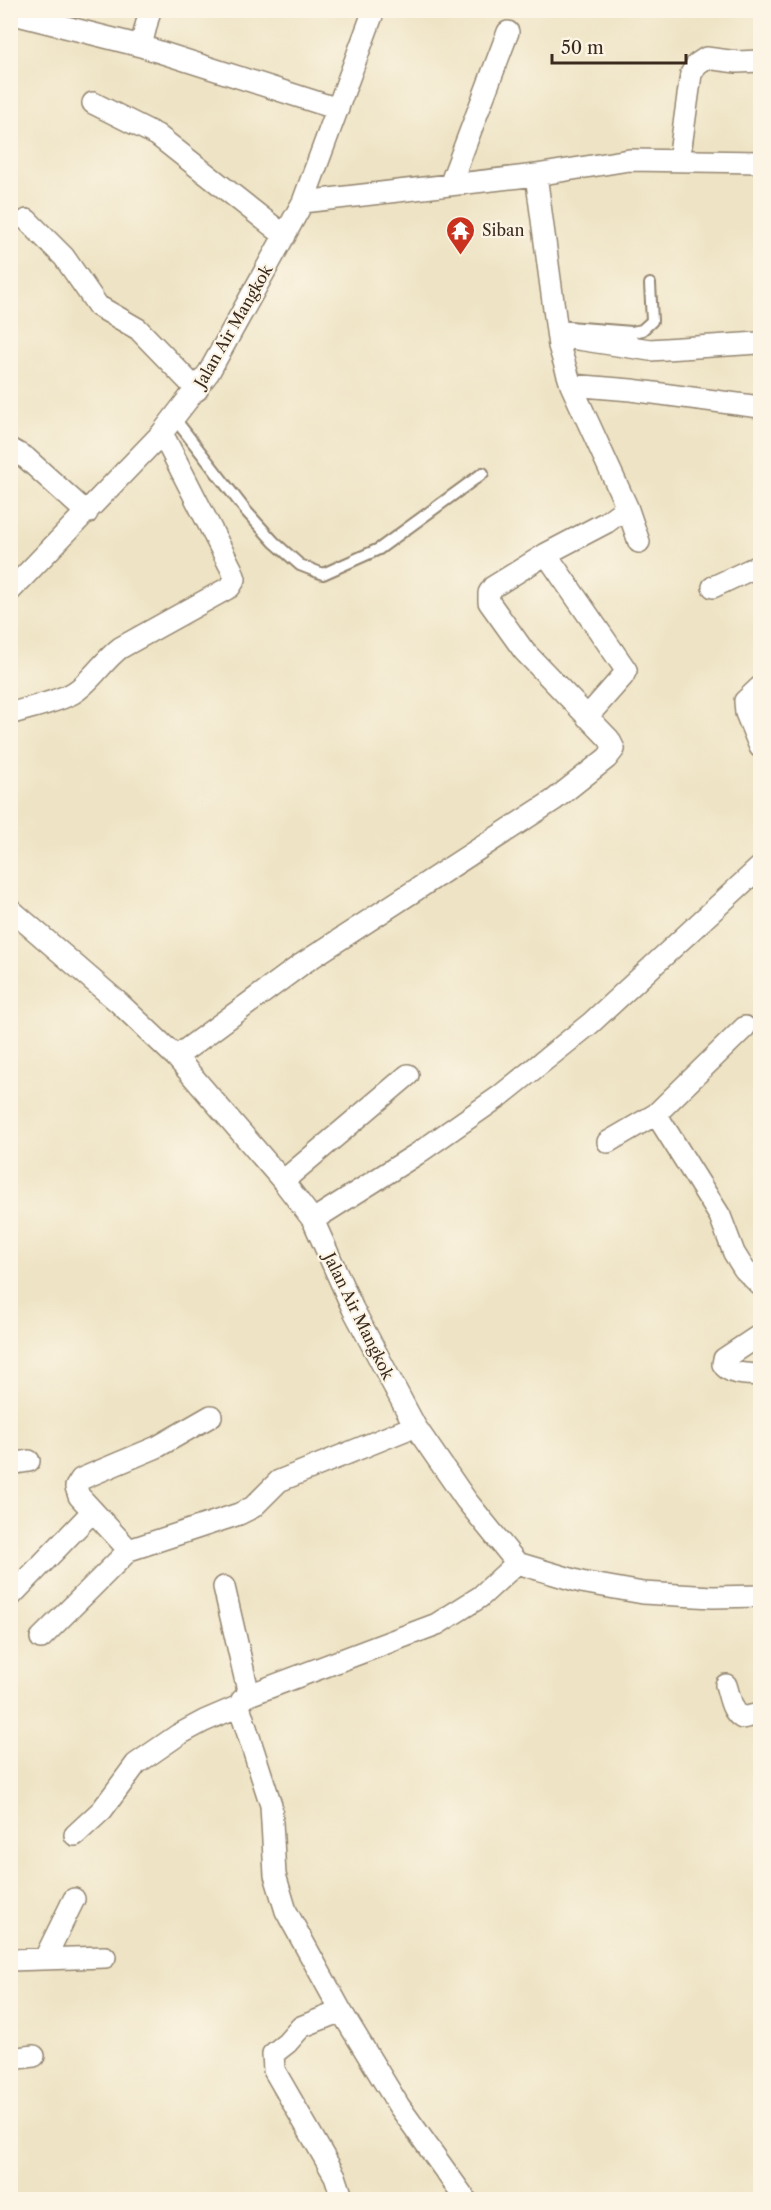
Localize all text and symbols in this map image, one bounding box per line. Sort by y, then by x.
scale bar [552,27,686,65]
text: 50 m [561,37,604,59]
temple icon: Siban [445,214,477,256]
place label: Siban [482,220,525,240]
street label: Jalan Air Mangkok [188,260,277,394]
street label: Jalan Air Mangkok [318,1247,399,1383]

